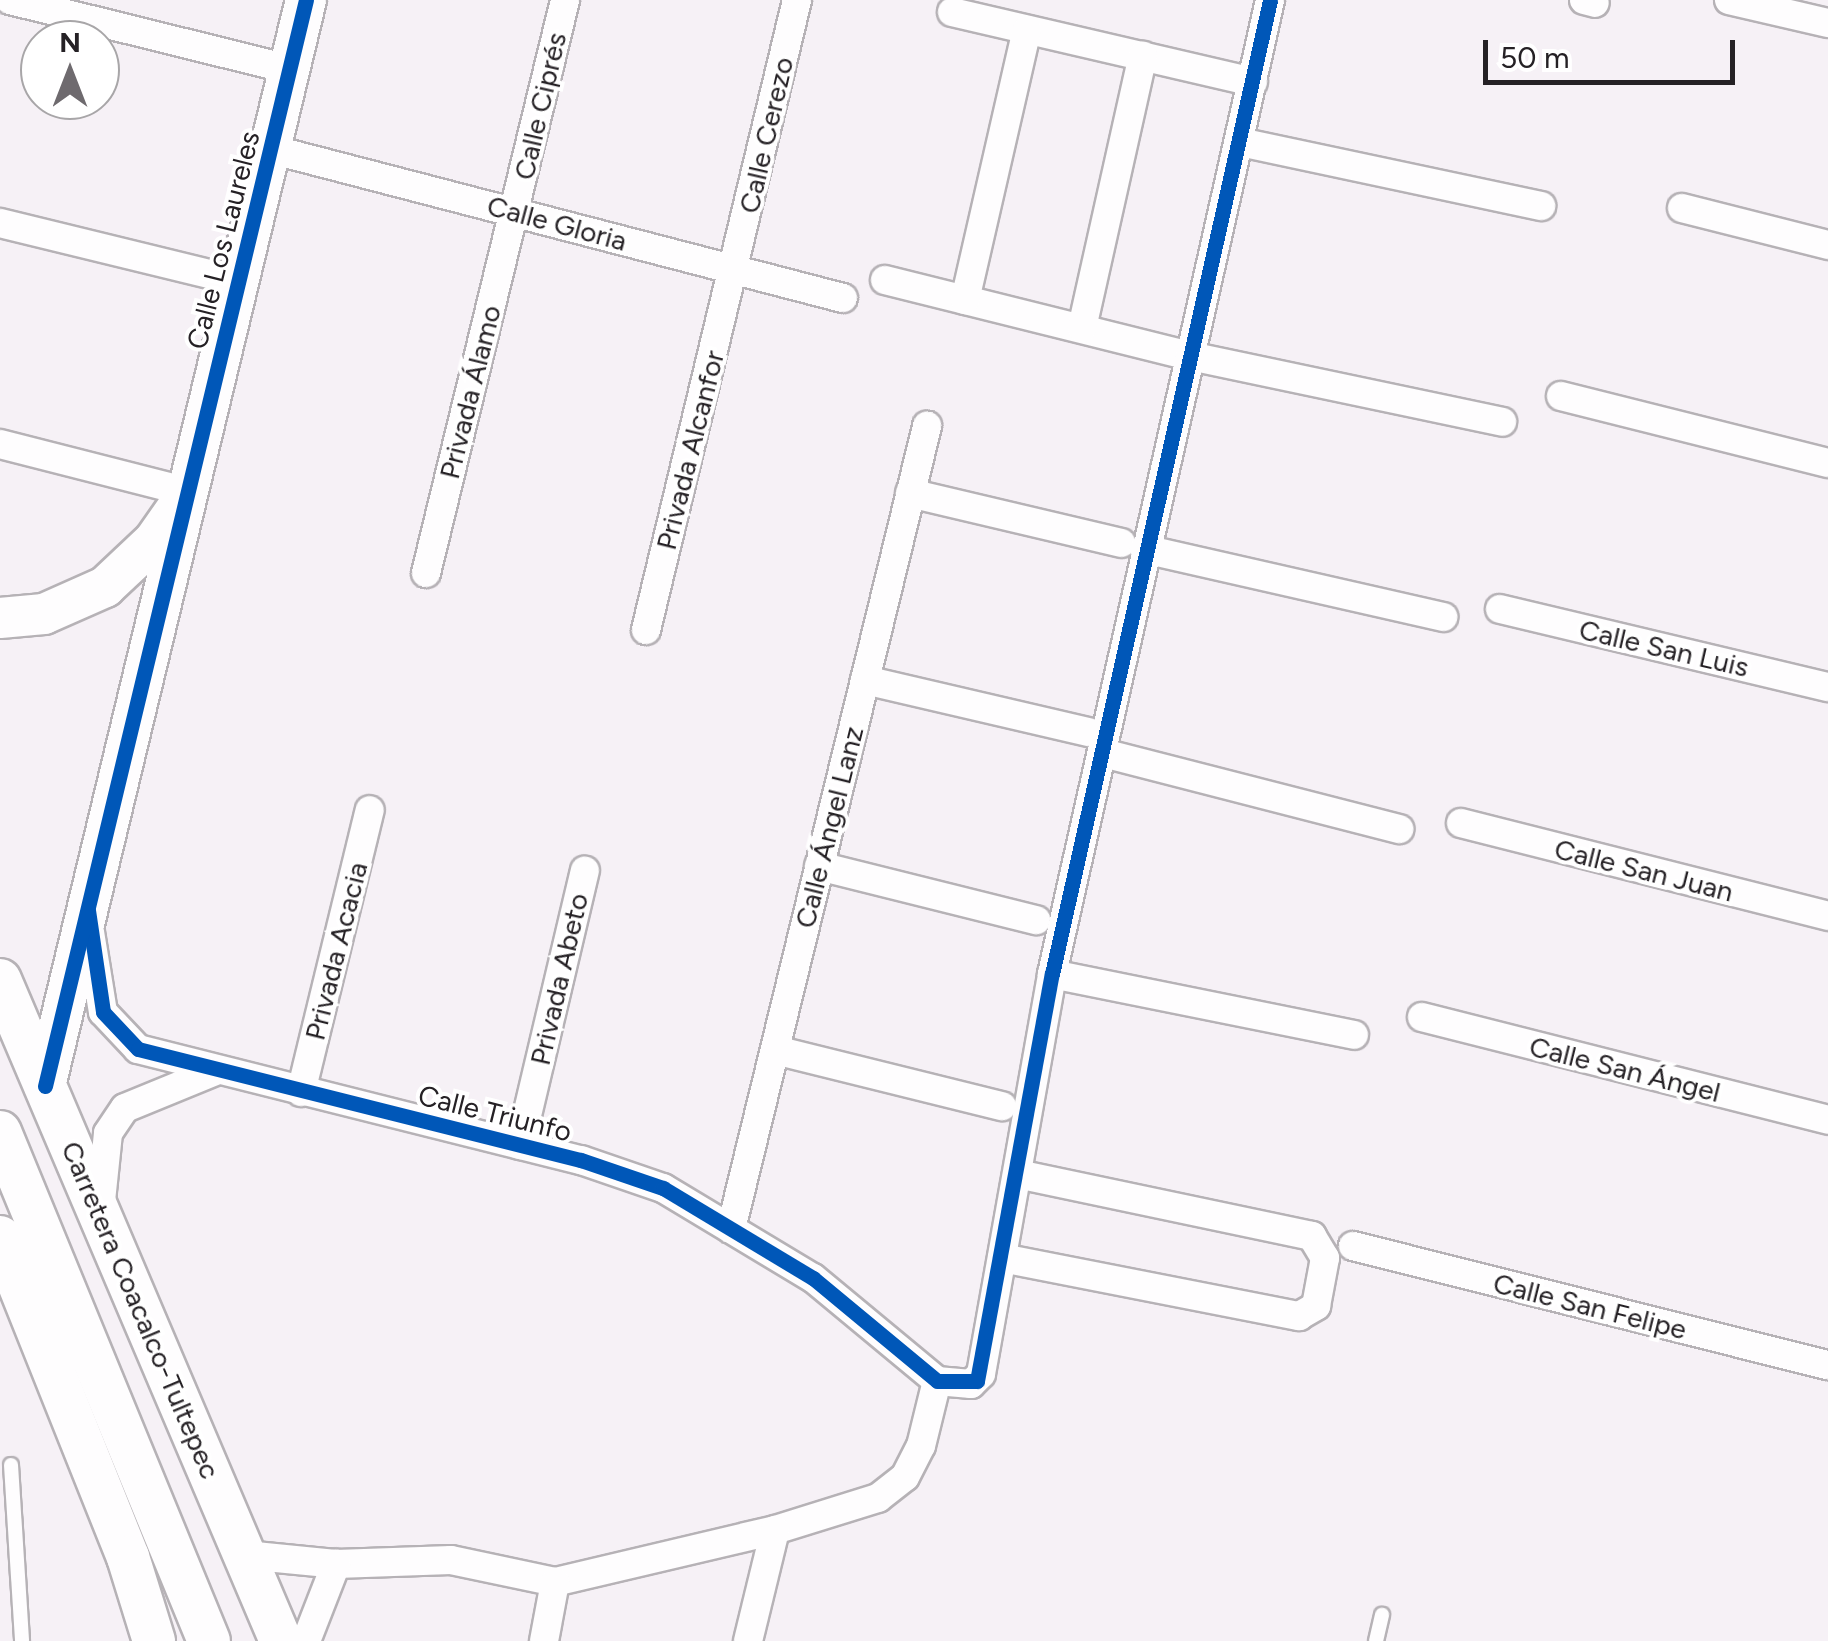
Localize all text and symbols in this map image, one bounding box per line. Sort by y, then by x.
north arrow [20,20,120,120]
scale bar [1488,20,1740,82]
text: N [59,25,81,59]
street label: Calle Ciprés [507,29,573,183]
text: 50 m [1500,39,1569,76]
street label: Calle Cerezo [732,54,800,216]
street label: Calle Los Laureles [180,128,266,352]
street label: Calle Gloria [484,188,630,258]
street label: Privada Álamo [432,302,508,482]
street label: Privada Alcanfor [649,347,731,553]
street label: Calle San Luis [1576,612,1752,684]
street label: Calle Ángel Lanz [788,723,870,931]
street label: Calle San Juan [1551,832,1737,908]
street label: Privada Acacia [298,858,374,1044]
street label: Privada Abeto [523,890,595,1068]
street label: Calle San Ángel [1526,1029,1724,1109]
street label: Calle Triunfo [415,1078,575,1148]
street label: Carretera Coacalco-Tultepec [55,1136,227,1484]
street label: Calle San Felipe [1490,1266,1690,1346]

